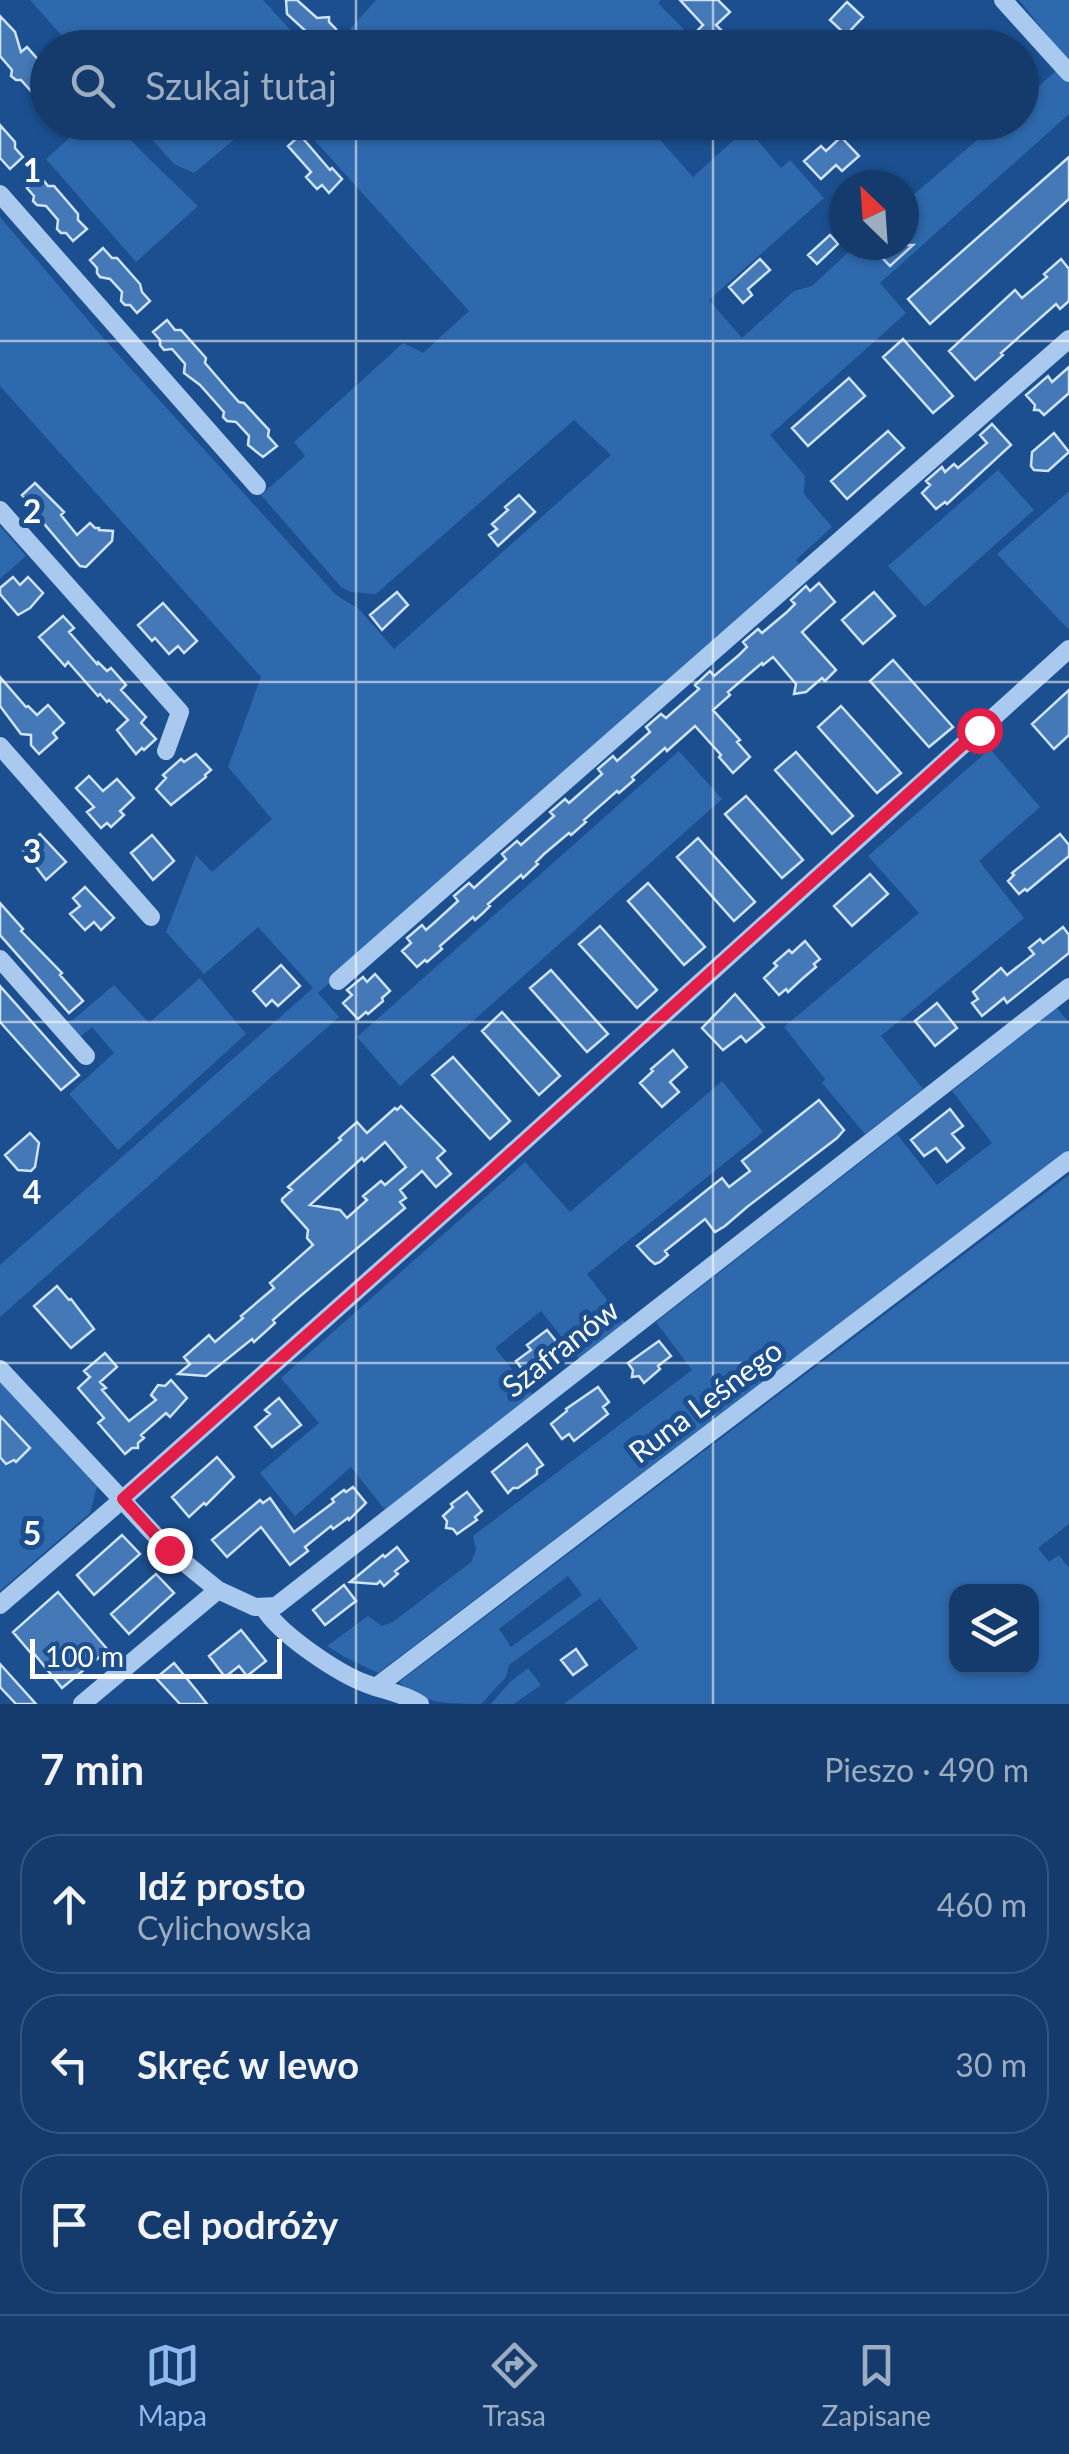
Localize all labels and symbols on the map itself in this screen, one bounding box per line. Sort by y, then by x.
text: 1 [23,150,41,189]
north arrow [829,170,919,260]
text: 2 [23,491,41,530]
route start [957,708,1003,754]
text: 3 [23,831,41,870]
text: 4 [23,1172,41,1211]
street label: Szafranów [495,1291,625,1404]
street label: Runa Leśnego [621,1331,788,1470]
text: 5 [23,1513,41,1552]
route end [147,1528,193,1574]
scale bar [30,1634,282,1678]

